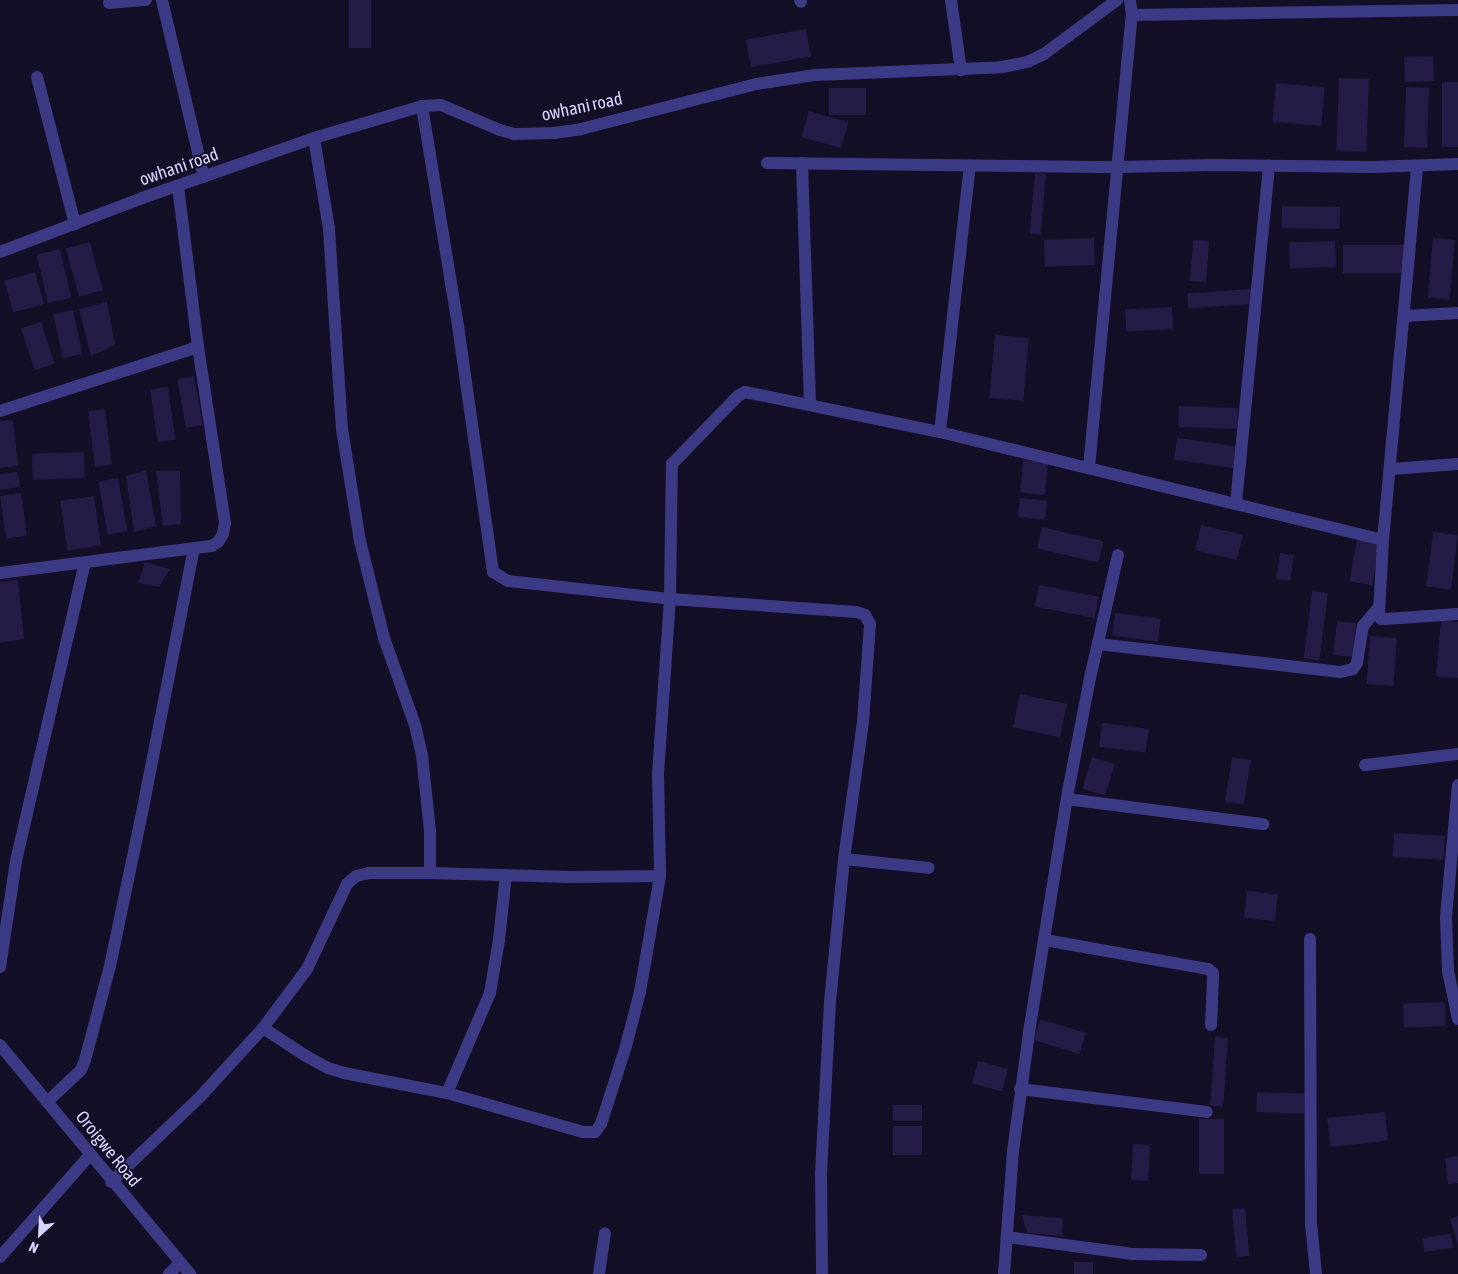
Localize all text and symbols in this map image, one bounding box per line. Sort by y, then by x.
street label: owhani road [540,88,624,126]
street label: owhani road [137,143,221,191]
street label: Oroigwe Road [71,1107,145,1191]
north arrow [15,1209,65,1259]
text: N [27,1239,41,1257]

